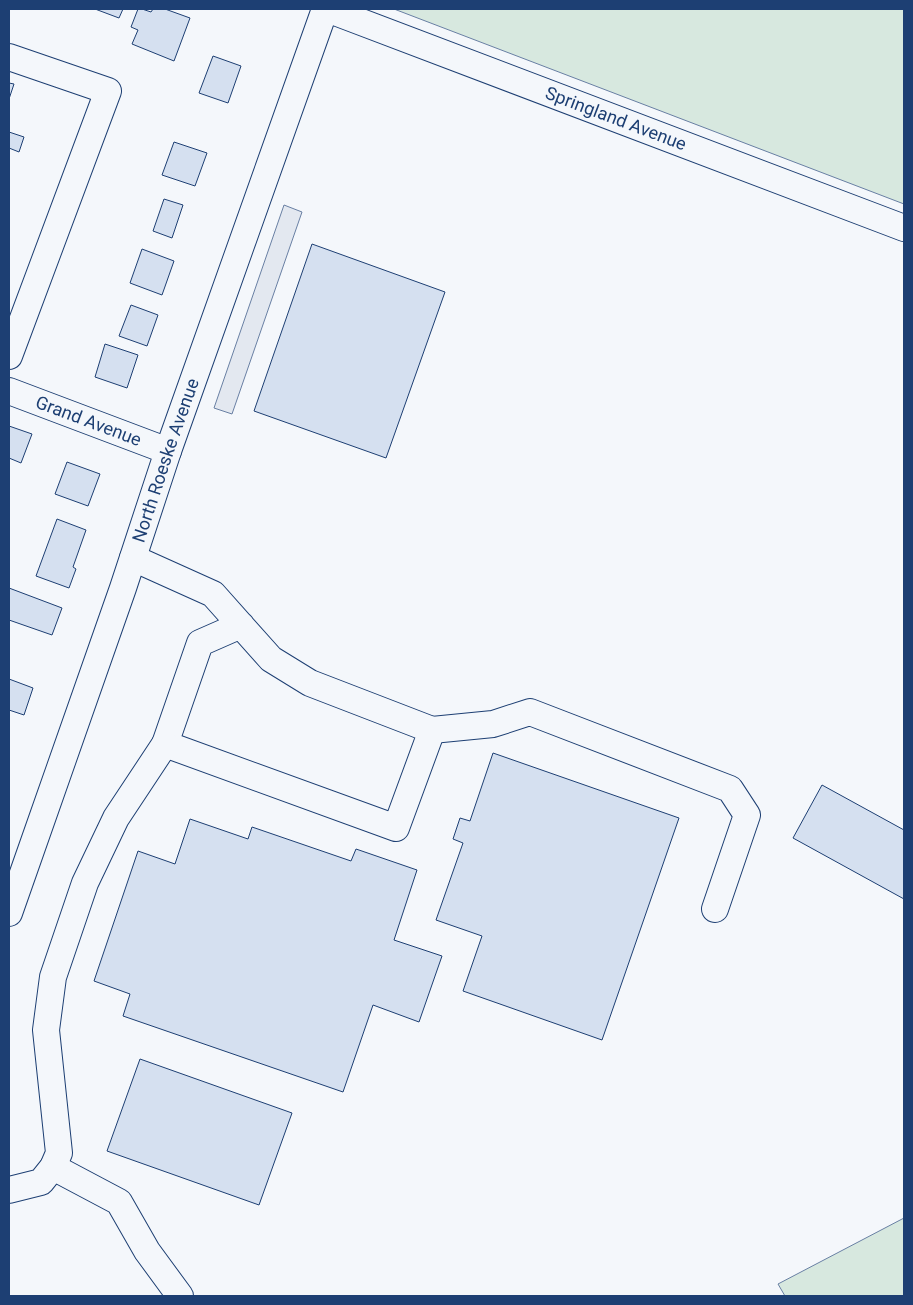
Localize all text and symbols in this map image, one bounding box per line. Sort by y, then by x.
street label: Springland Avenue [543,82,689,154]
street label: North Roeske Avenue [128,375,203,545]
street label: Grand Avenue [33,391,144,450]

